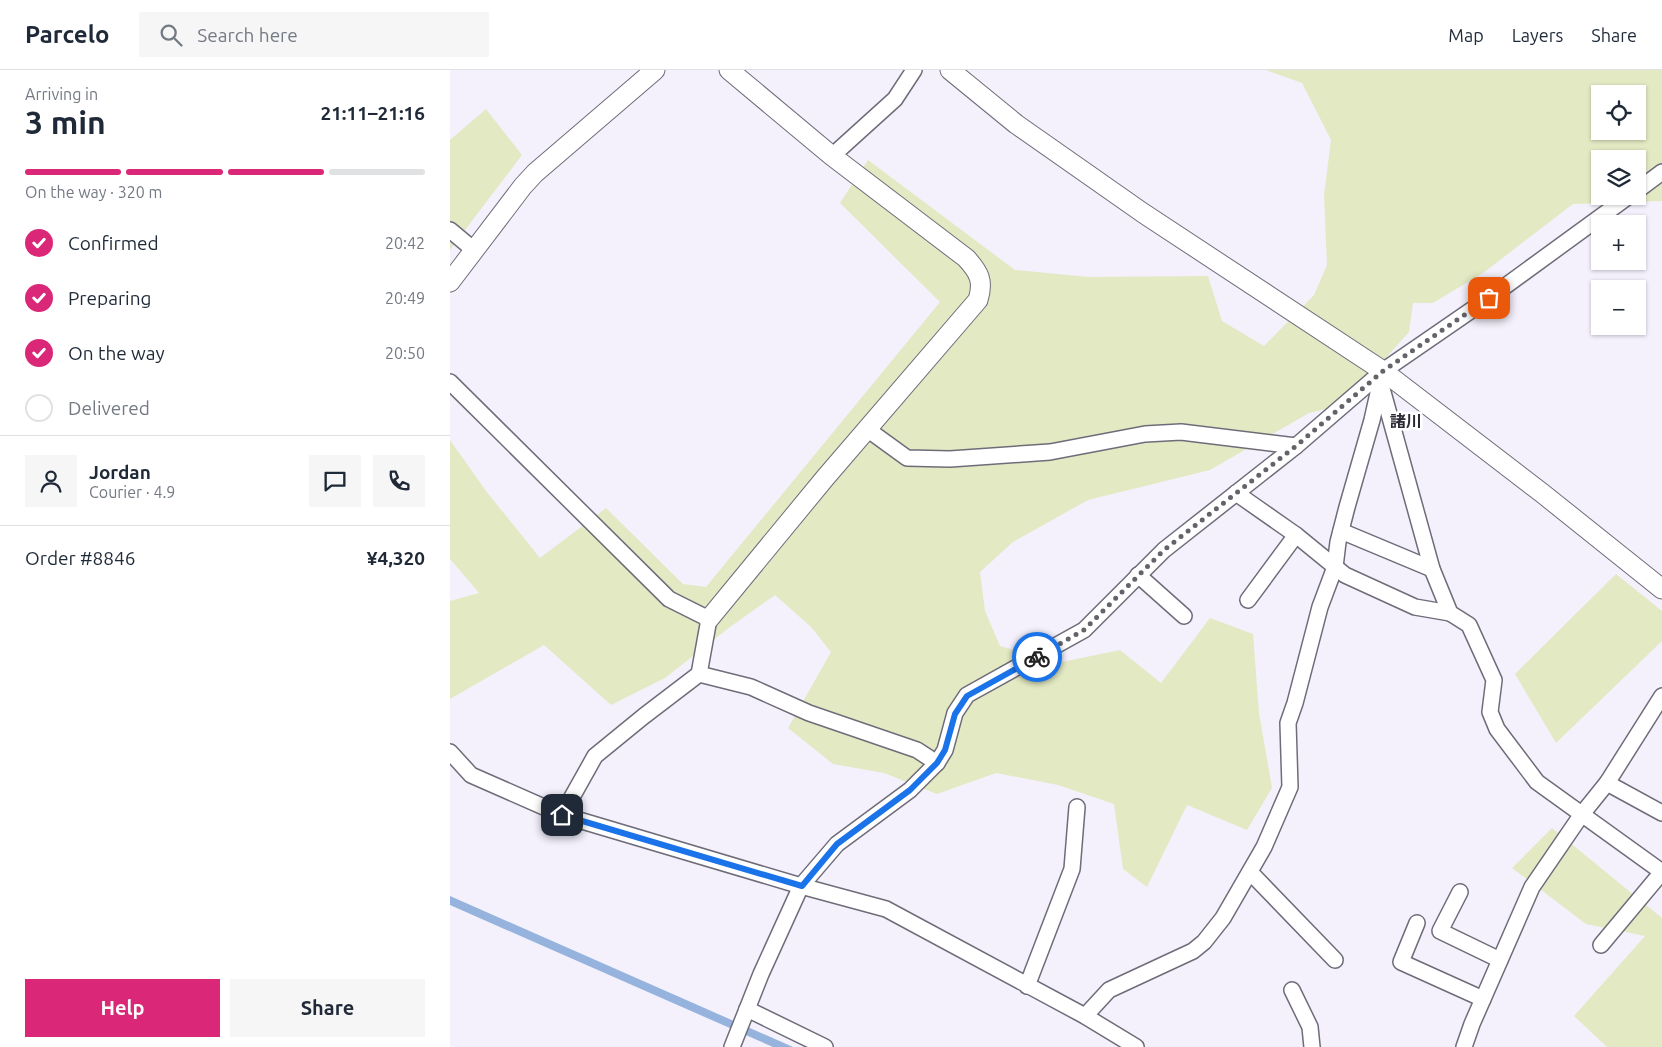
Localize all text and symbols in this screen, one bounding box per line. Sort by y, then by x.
search box [139,12,489,57]
text: Parcelo [25,21,109,48]
icon: search [157,21,185,49]
text: Search here [197,24,298,46]
text: Map [1448,25,1484,45]
text: Layers [1512,25,1563,45]
text: Share [1591,25,1637,45]
text: Arriving in [25,85,98,103]
map controls [1591,85,1646,335]
button: locate [1591,85,1646,140]
text: 21:11–21:16 [320,102,425,124]
text: 3 min [25,104,106,140]
button: layers [1591,150,1646,205]
text: On the way · 320 m [25,183,162,201]
button: + [1591,215,1646,270]
icon: check [25,229,53,257]
text: Confirmed [68,232,159,254]
text: 20:42 [385,234,425,252]
pin [1468,277,1510,319]
button: − [1591,280,1646,335]
icon: check [25,284,53,312]
icon: bag [1475,284,1503,312]
text: Preparing [68,287,152,309]
text: 20:49 [385,289,425,307]
icon: check [25,339,53,367]
text: On the way [68,342,165,364]
text: 20:50 [385,344,425,362]
text: Delivered [68,397,150,419]
district label: 諸川 [1390,412,1422,430]
button: person [25,455,77,507]
button: chat [309,455,361,507]
button: phone [373,455,425,507]
text: Jordan [89,461,151,483]
text: Courier · 4.9 [89,483,175,501]
text: Order #8846 [25,547,135,569]
text: ¥4,320 [367,547,425,569]
courier [1012,632,1062,682]
icon: bike [1023,643,1051,671]
pin [541,794,583,836]
icon: home [548,801,576,829]
button: Help [25,979,220,1037]
button: Share [230,979,425,1037]

